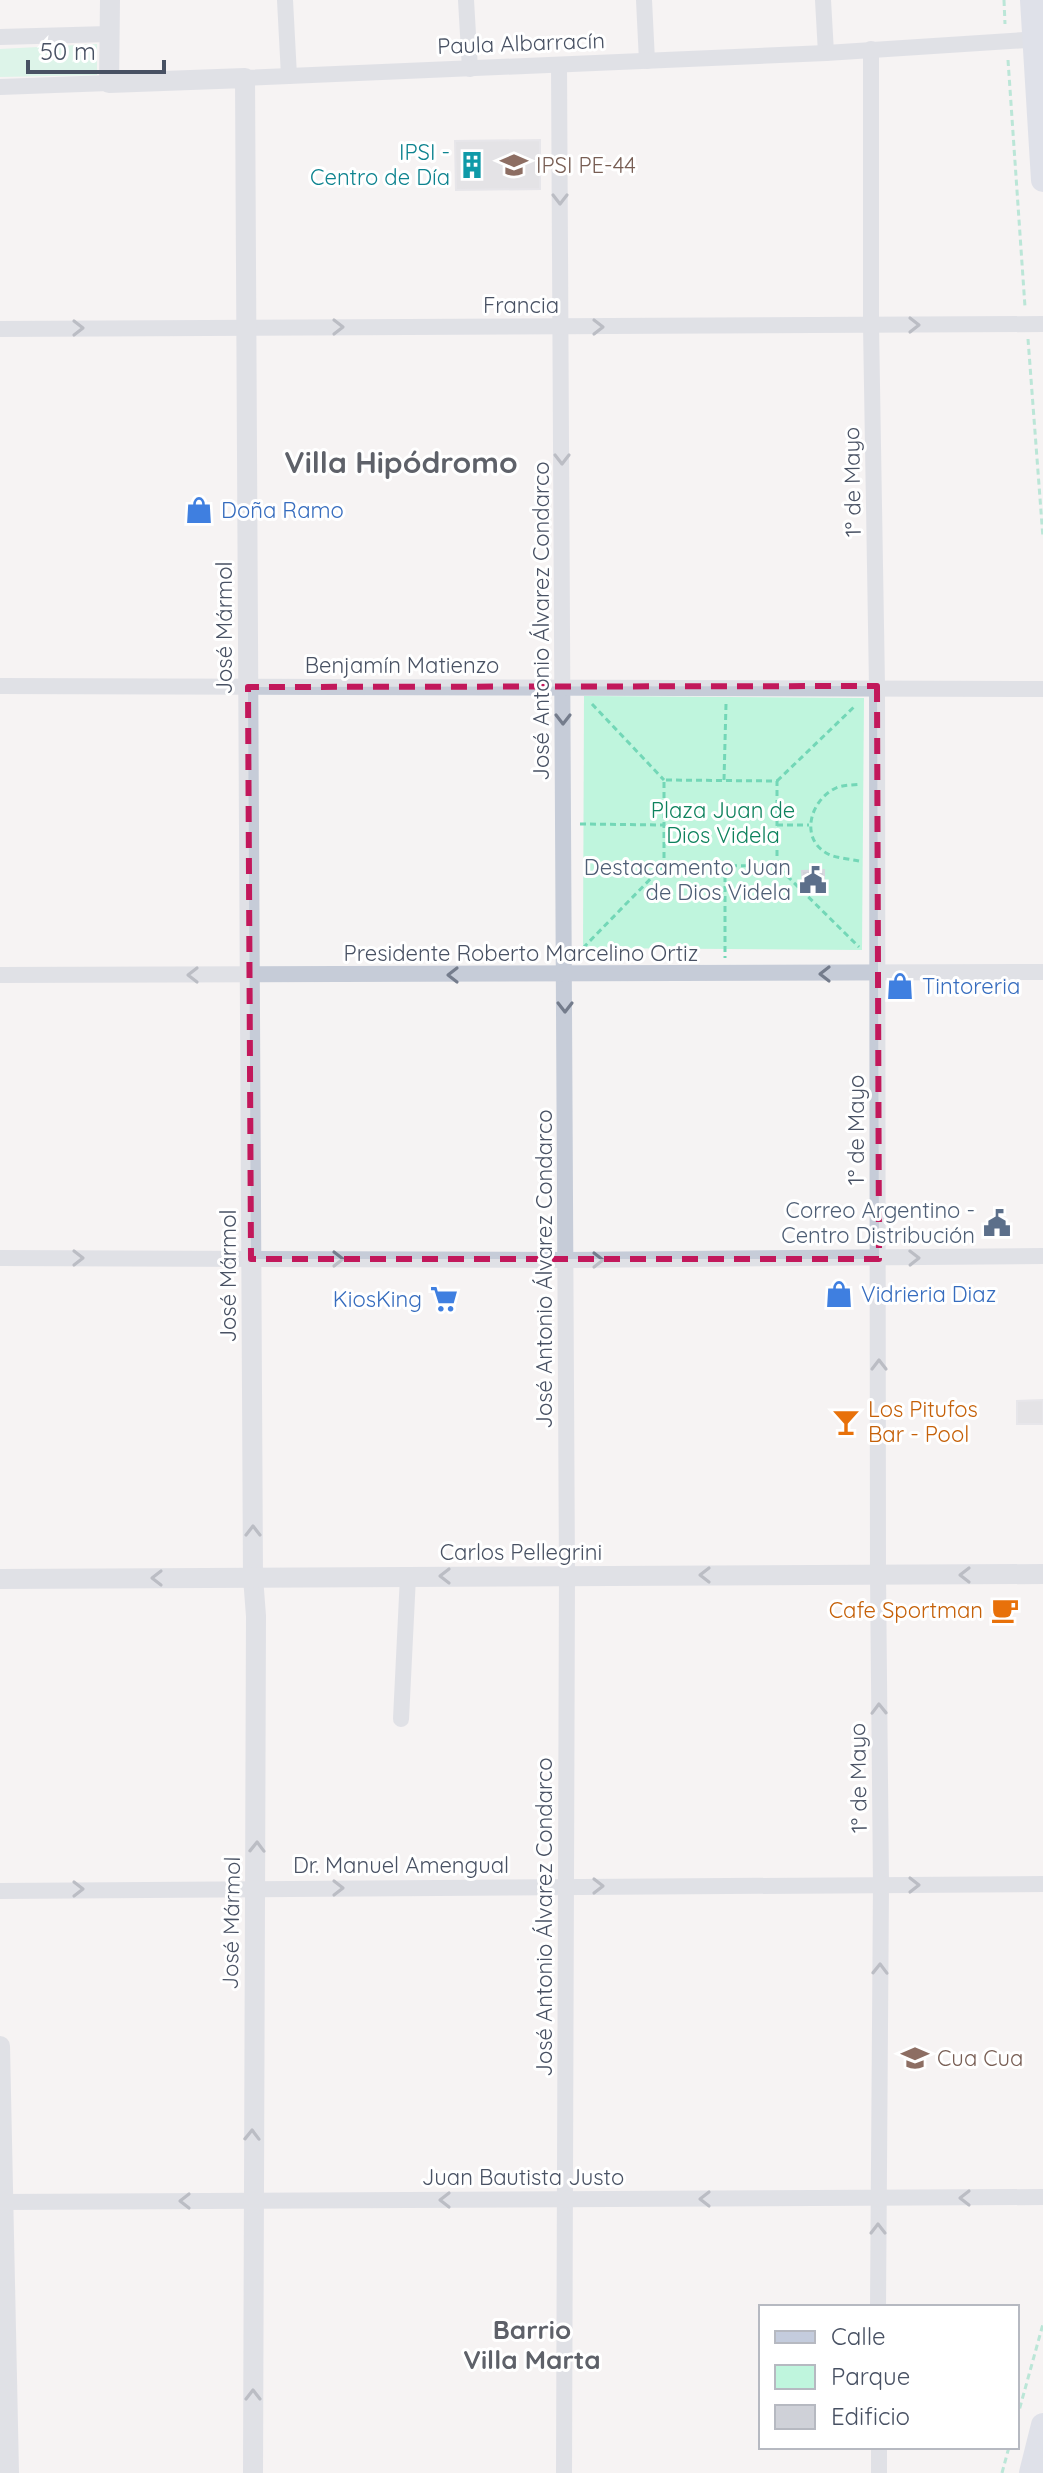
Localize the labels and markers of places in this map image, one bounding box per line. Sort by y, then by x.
place label: IPSI - Centro de Día [310,138,450,191]
building icon: IPSI - Centro de Día [457,150,487,180]
school or university icon: IPSI PE-44 [499,150,529,180]
place label: IPSI PE-44 [536,151,636,179]
shop icon: Doña Ramo [184,495,214,525]
place label: Doña Ramo [221,496,344,524]
place label: Destacamento Juan de Dios Videla [584,853,791,906]
public building icon: Destacamento Juan de Dios Videla [798,865,828,895]
shop icon: Tintoreria [885,971,915,1001]
place label: Tintoreria [922,972,1020,1000]
place label: Correo Argentino - Centro Distribución [781,1196,975,1249]
public building icon: Correo Argentino - Centro Distribución [982,1208,1012,1238]
shop icon: Vidrieria Diaz [824,1279,854,1309]
place label: Vidrieria Diaz [861,1280,996,1308]
supermarket icon: KiosKing [429,1284,459,1314]
place label: KiosKing [333,1285,422,1313]
place label: Los Pitufos Bar - Pool [868,1395,978,1448]
bar icon: Los Pitufos Bar - Pool [831,1407,861,1437]
cafe icon: Cafe Sportman [990,1595,1020,1625]
place label: Cafe Sportman [829,1596,983,1624]
school or university icon: Cua Cua [900,2043,930,2073]
place label: Cua Cua [937,2044,1023,2072]

